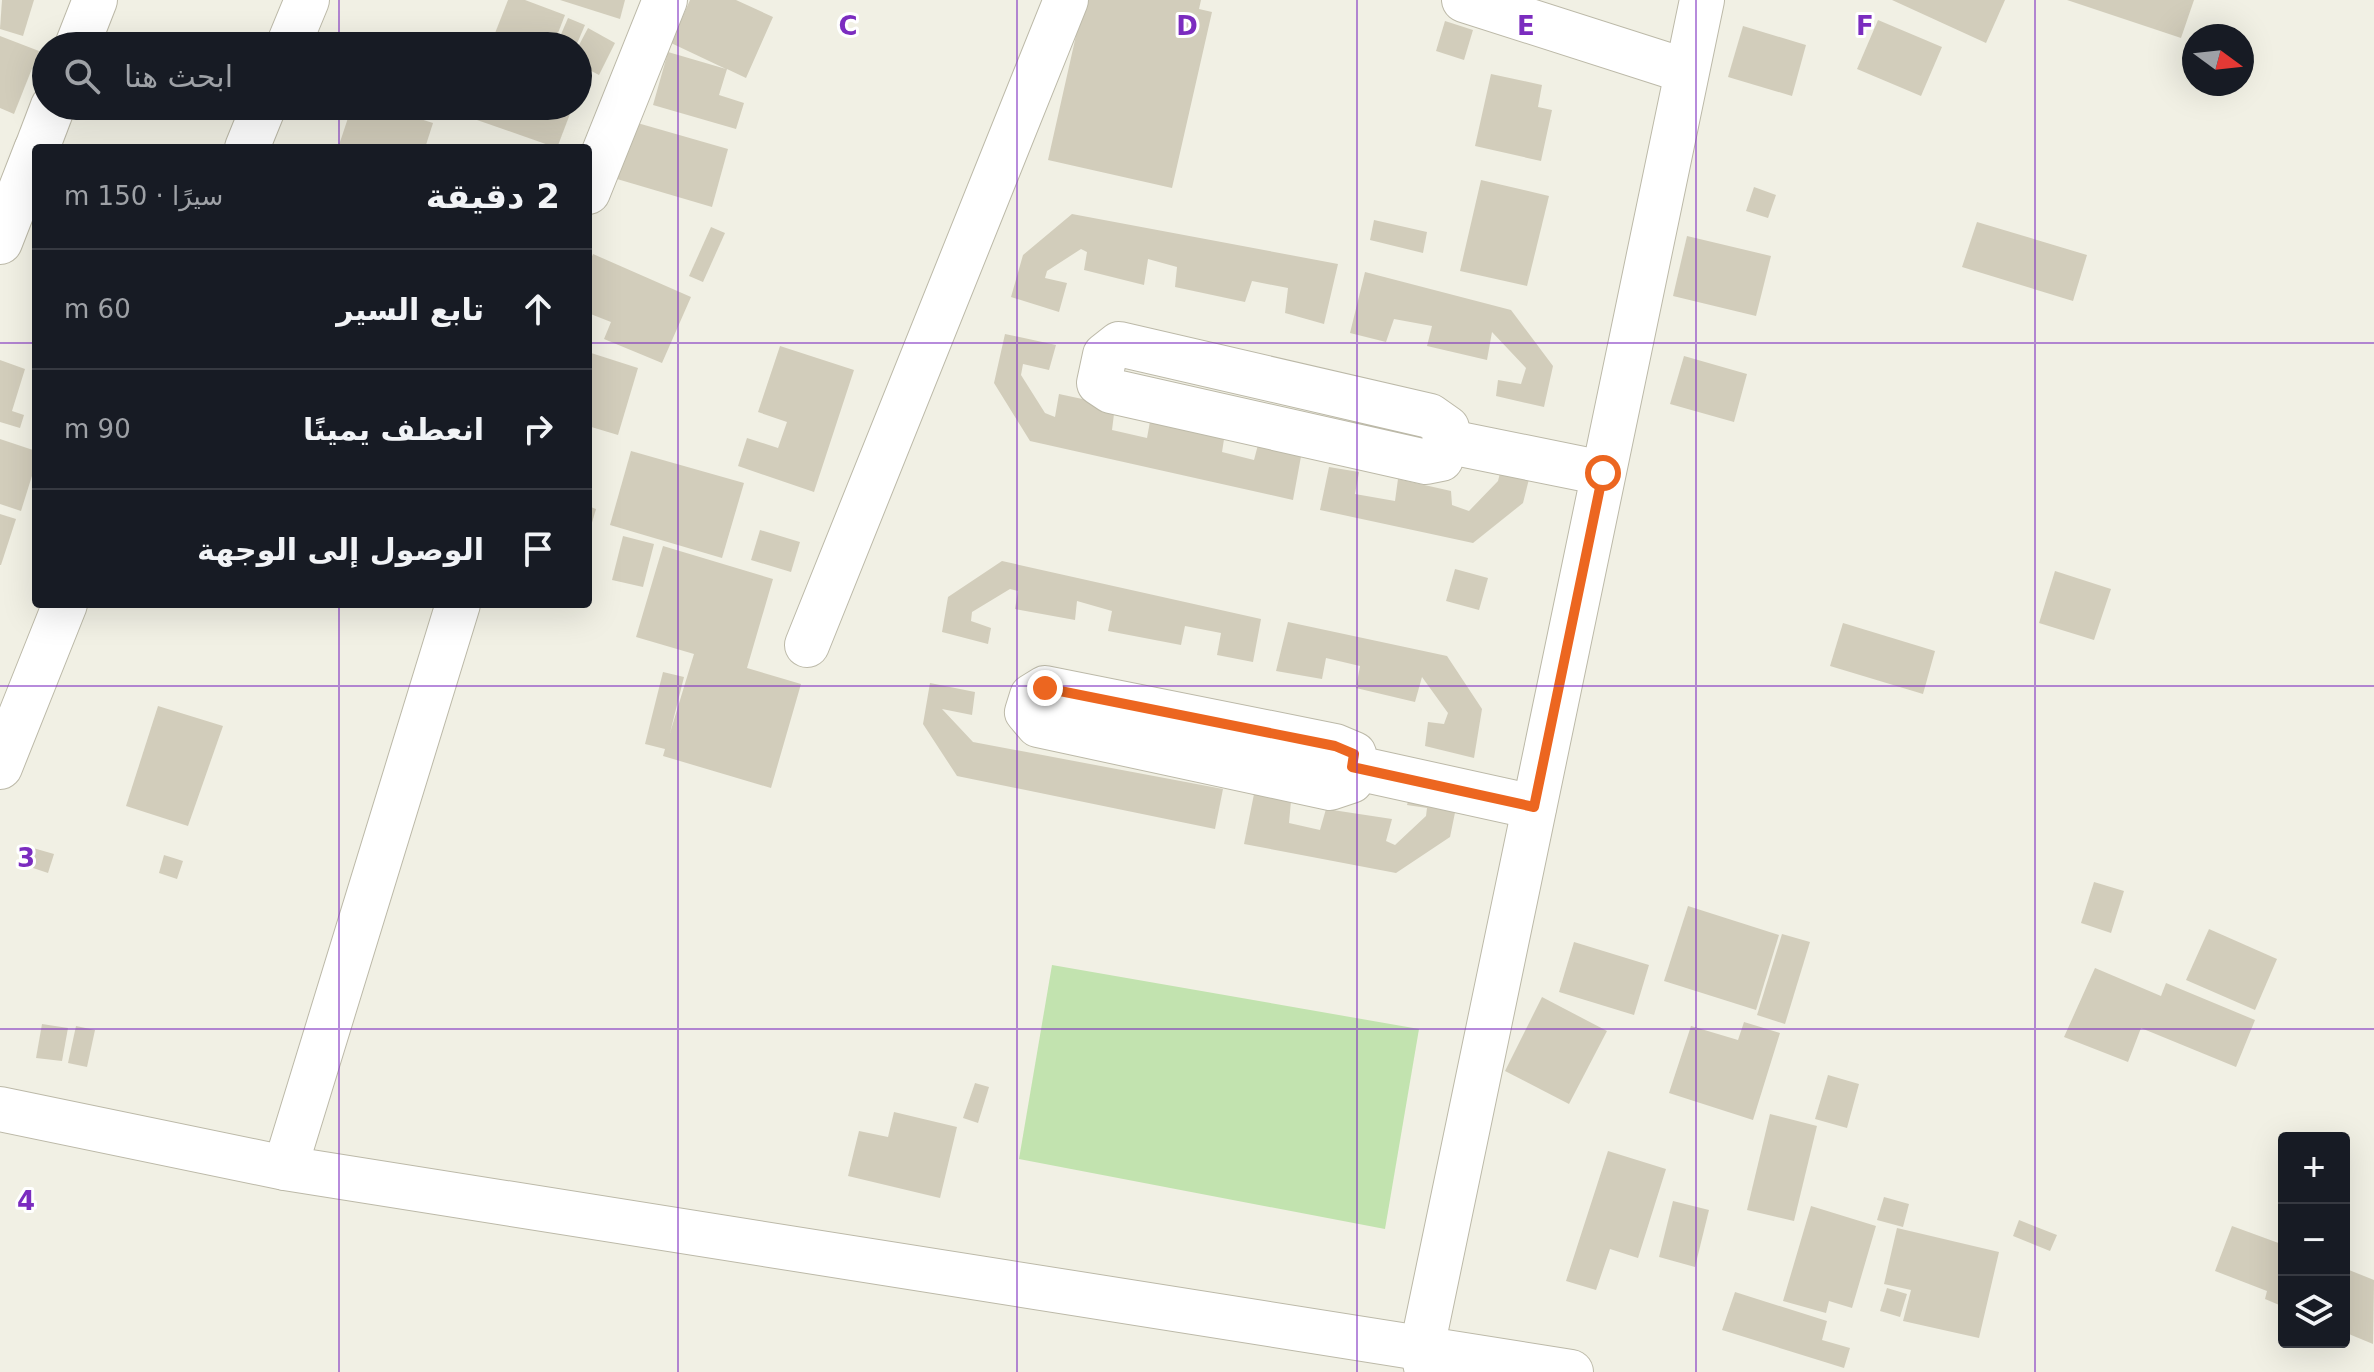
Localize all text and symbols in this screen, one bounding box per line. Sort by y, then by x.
text: C [838,11,858,41]
text: D [1176,11,1198,41]
text: E [1517,11,1535,41]
text: F [1856,11,1874,41]
north arrow [2182,24,2254,96]
search box [32,32,592,120]
icon: search [60,54,104,98]
text: ابحث هنا [124,59,233,94]
text: 2 دقيقة [426,176,560,216]
text: سيرًا · 150 m [64,181,223,211]
icon: ahead [516,287,560,331]
text: تابع السير [336,292,484,327]
text: 60 m [64,294,131,324]
icon: right [516,407,560,451]
text: انعطف يمينًا [303,412,484,447]
text: 90 m [64,414,131,444]
route start [1585,455,1621,491]
icon: arrive [516,527,560,571]
text: الوصول إلى الوجهة [197,532,484,567]
route end [1027,670,1063,706]
text: 3 [17,843,35,873]
map controls [2278,1132,2350,1348]
button: + [2278,1132,2350,1204]
text: 4 [17,1186,35,1216]
button: − [2278,1204,2350,1276]
button: layers [2278,1276,2350,1348]

